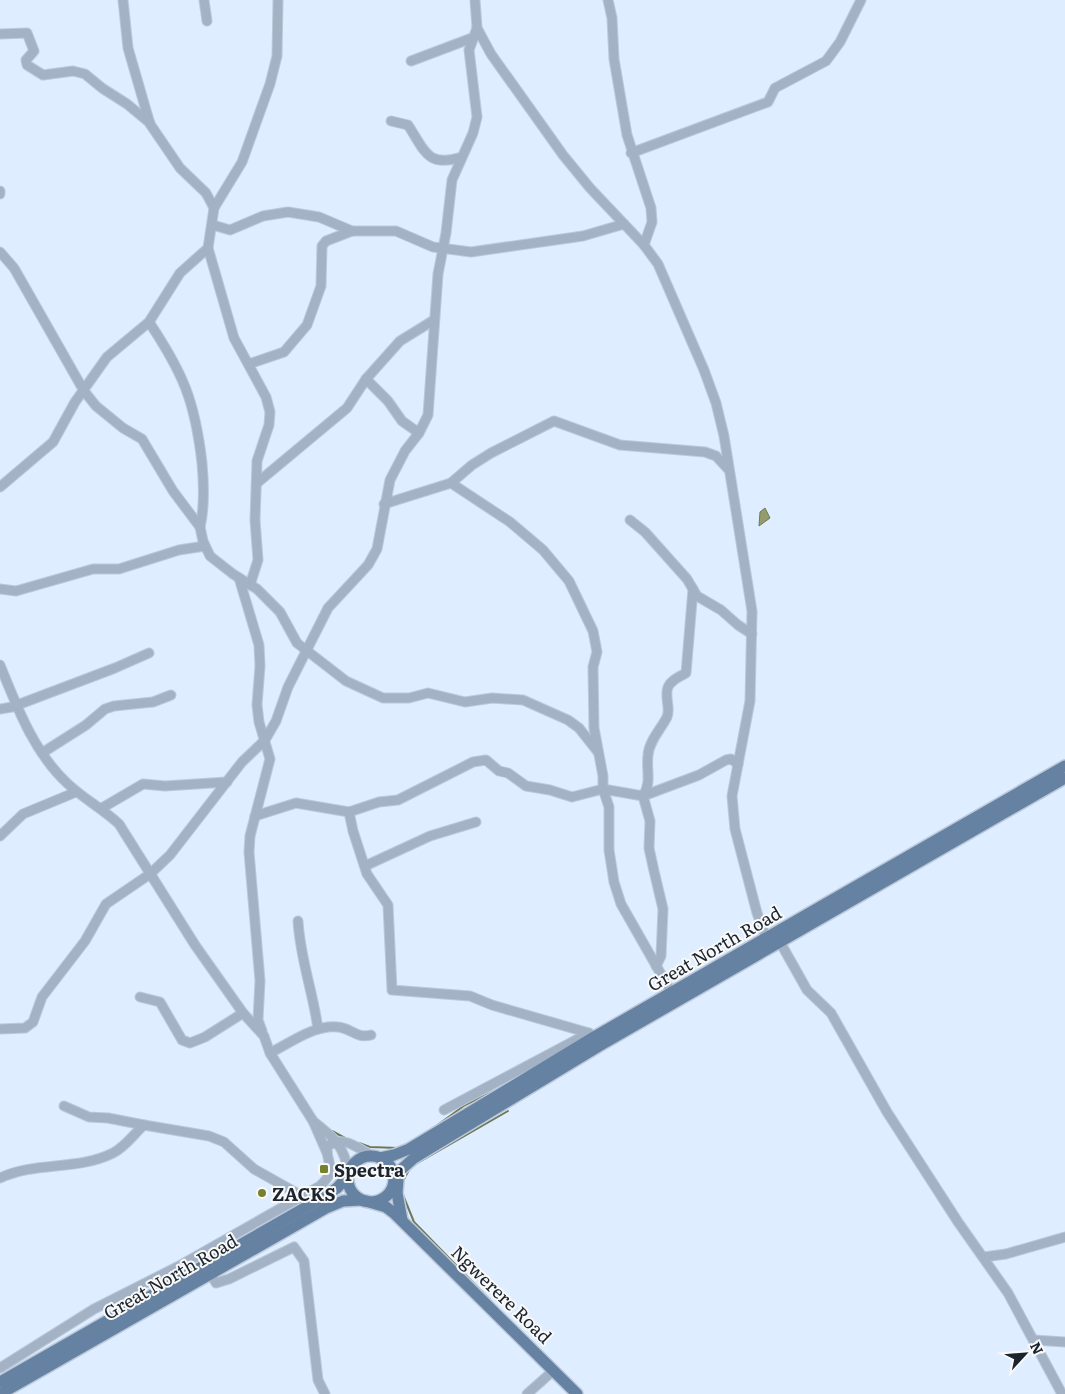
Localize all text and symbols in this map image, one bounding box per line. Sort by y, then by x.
street label: Great North Road [642,899,786,997]
place label: Spectra [334,1156,405,1183]
marker: Spectra [318,1163,330,1175]
place label: ZACKS [272,1180,336,1207]
marker: ZACKS [256,1187,268,1199]
street label: Great North Road [98,1227,242,1325]
street label: Ngwerere Road [445,1239,559,1349]
north arrow [1000,1329,1050,1379]
text: N [1026,1338,1049,1358]

